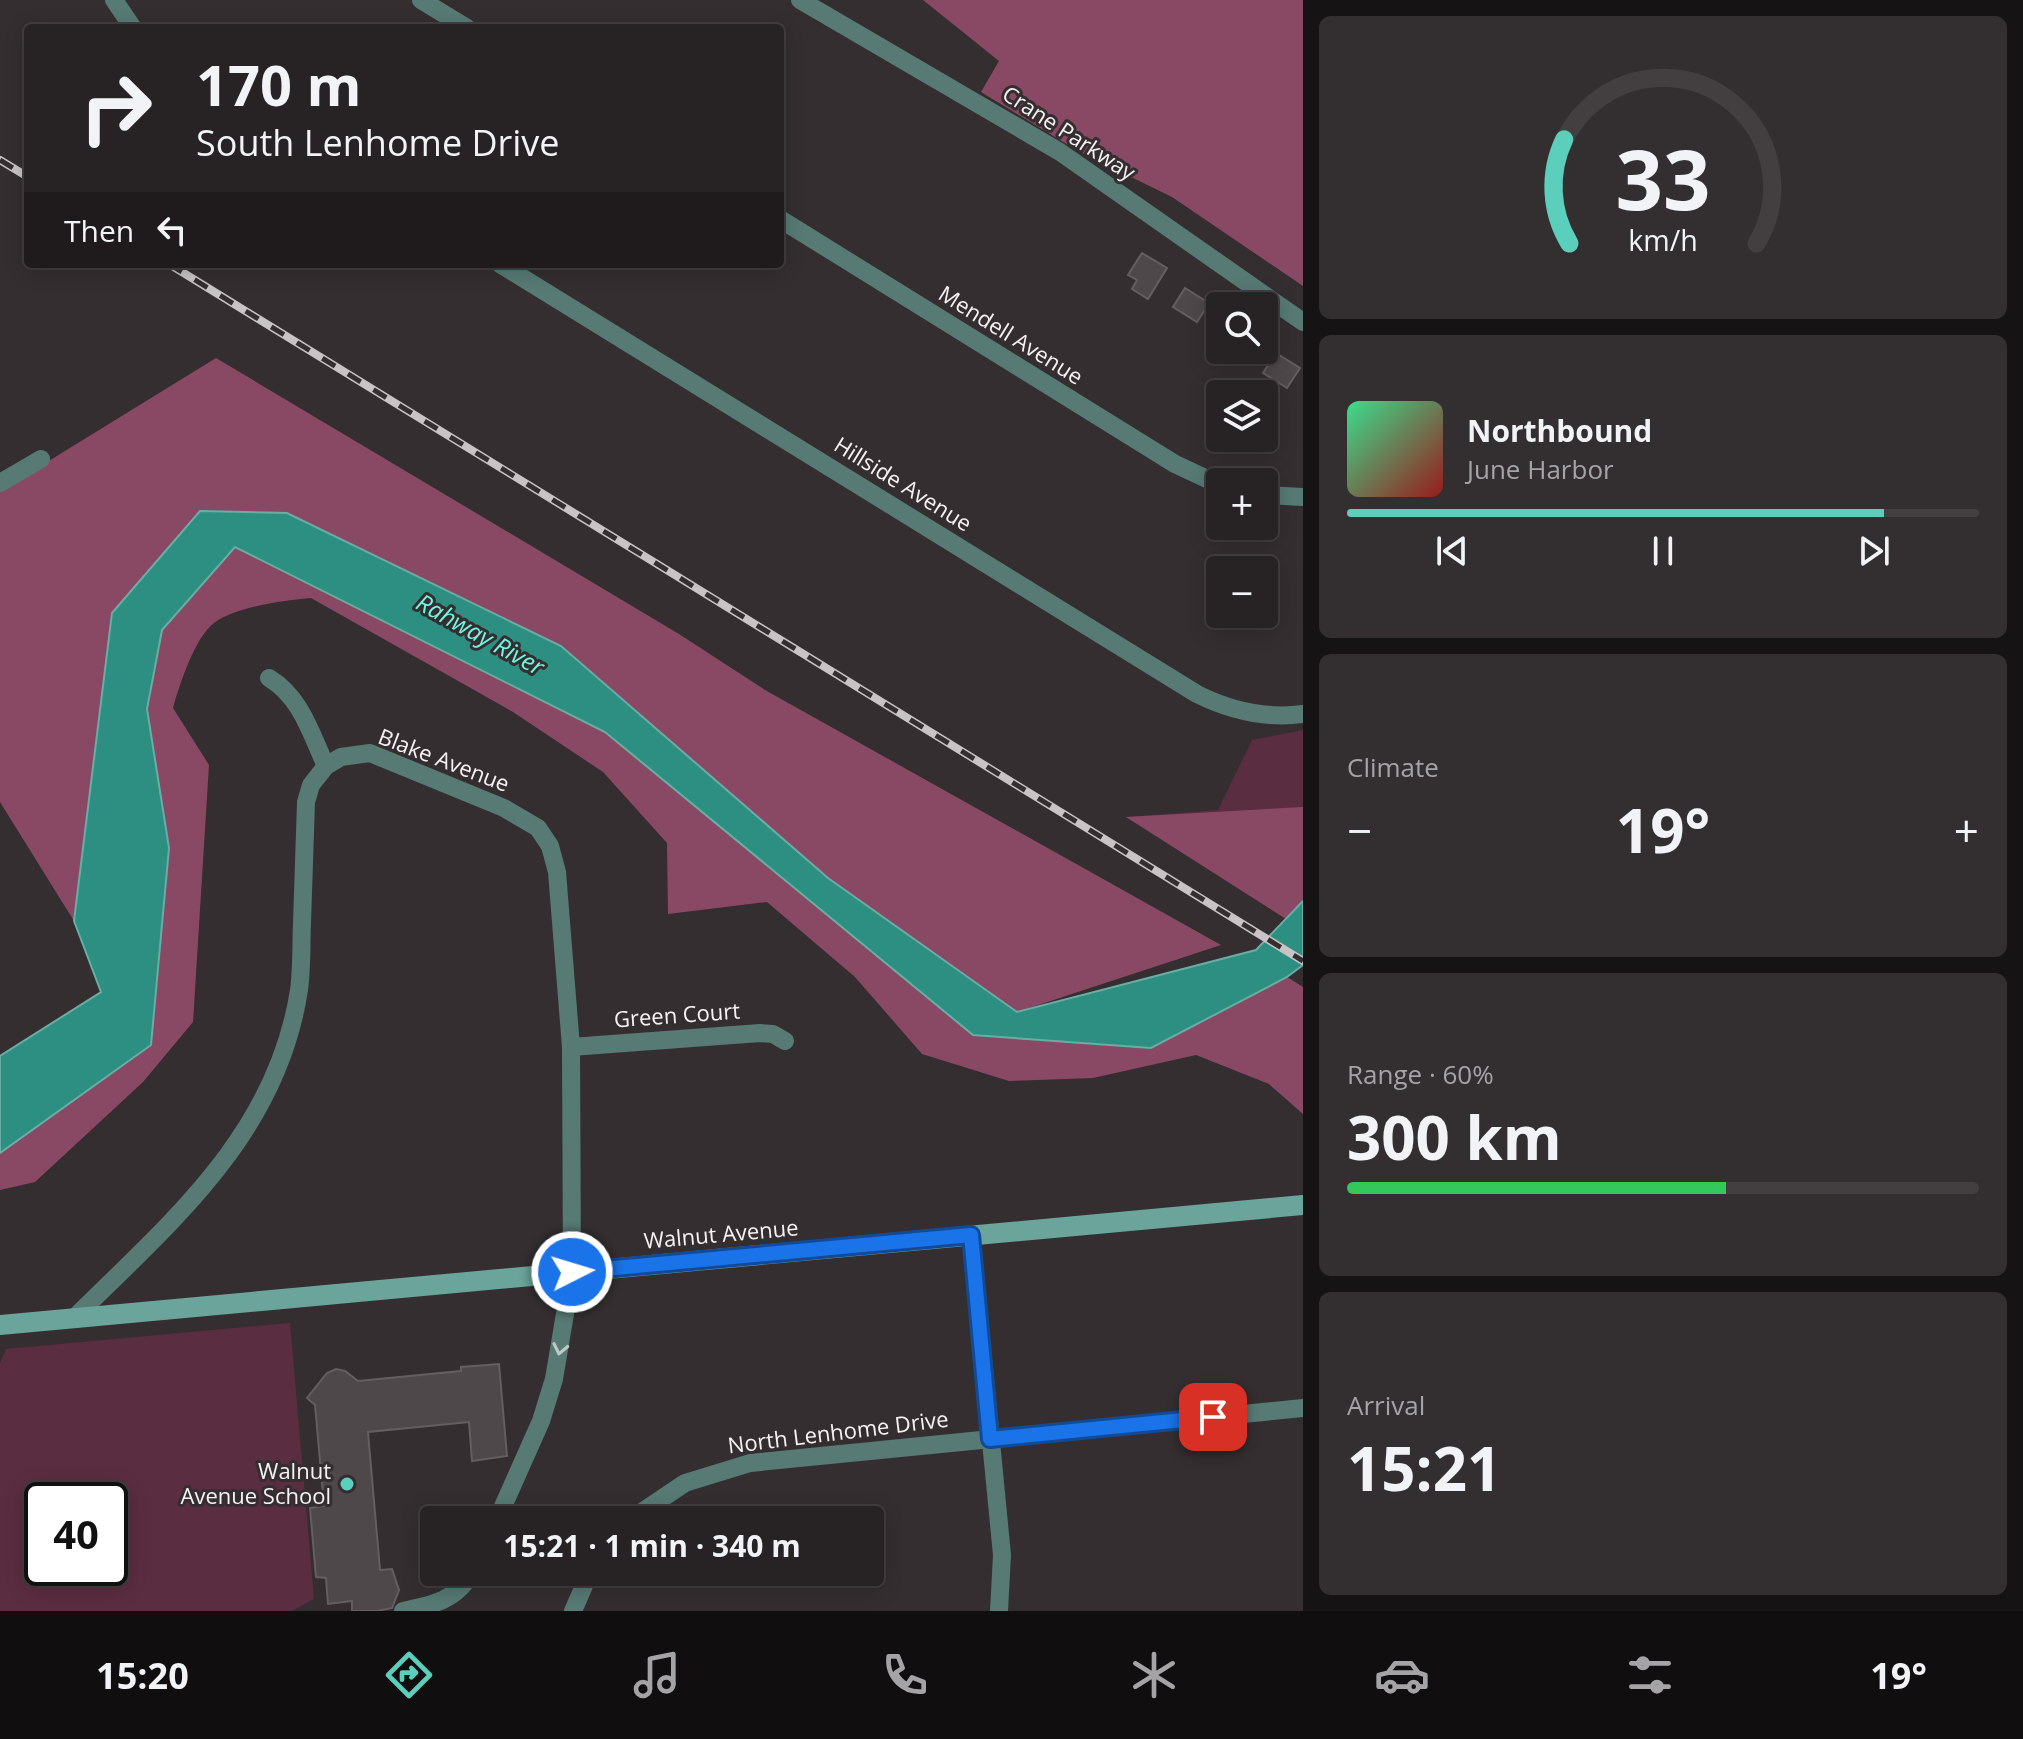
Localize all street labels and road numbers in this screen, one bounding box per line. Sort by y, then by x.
street label: Crane Parkway [997,78,1143,187]
street label: Mendell Avenue [934,278,1089,391]
street label: Hillside Avenue [829,429,978,537]
street label: Blake Avenue [374,720,514,798]
street label: Green Court [613,995,741,1033]
street label: Walnut Avenue [642,1211,800,1255]
street label: North Lenhome Drive [726,1403,950,1459]

